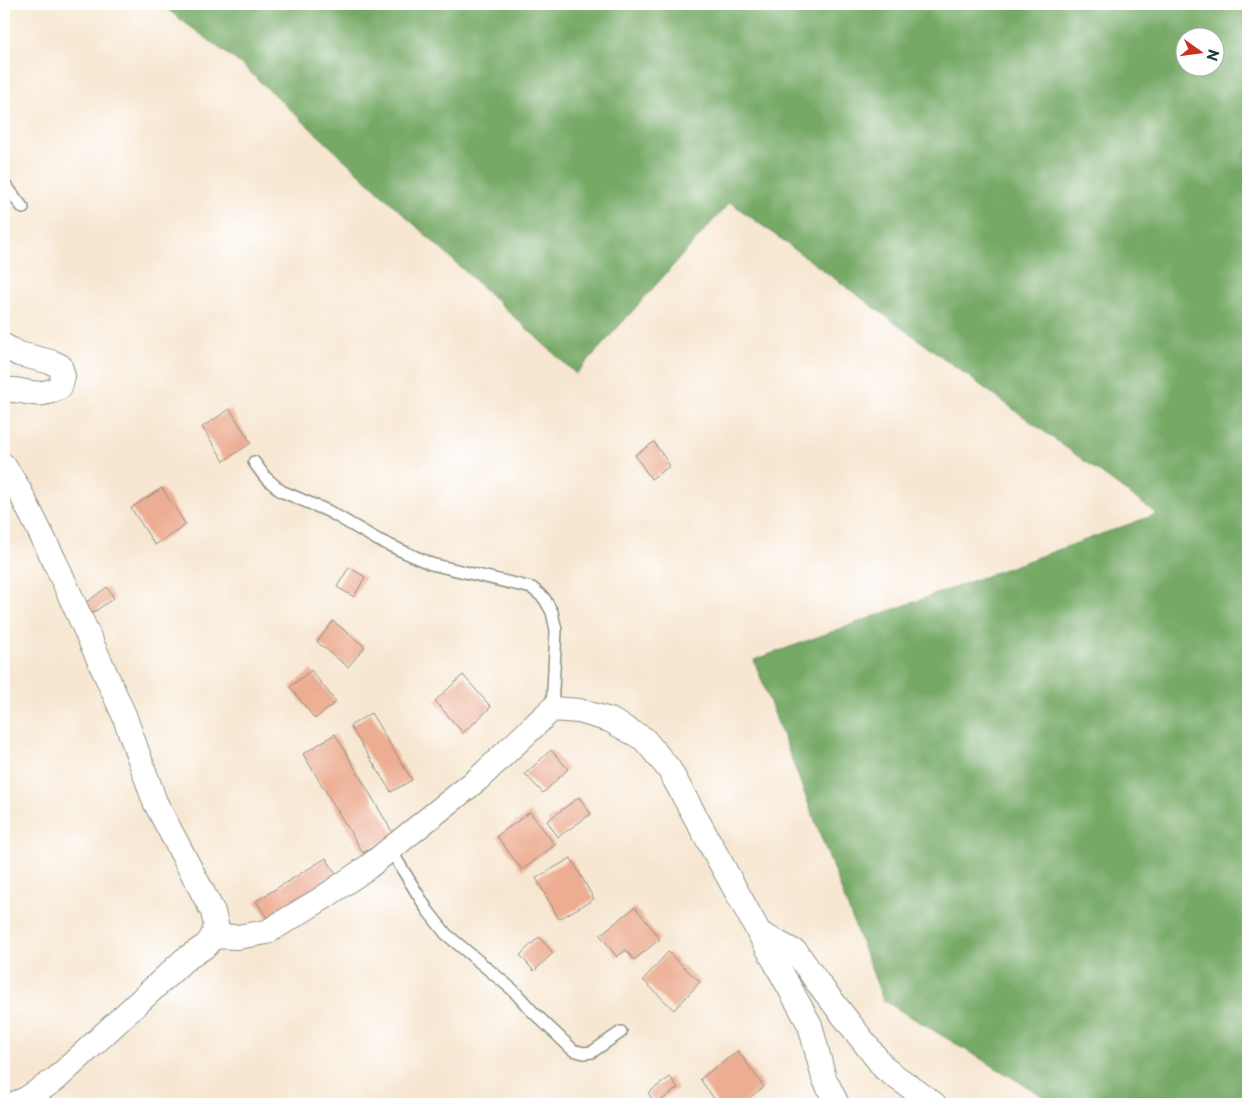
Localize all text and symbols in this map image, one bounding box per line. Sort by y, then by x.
north arrow [1174,28,1224,78]
text: N [1202,47,1225,63]

